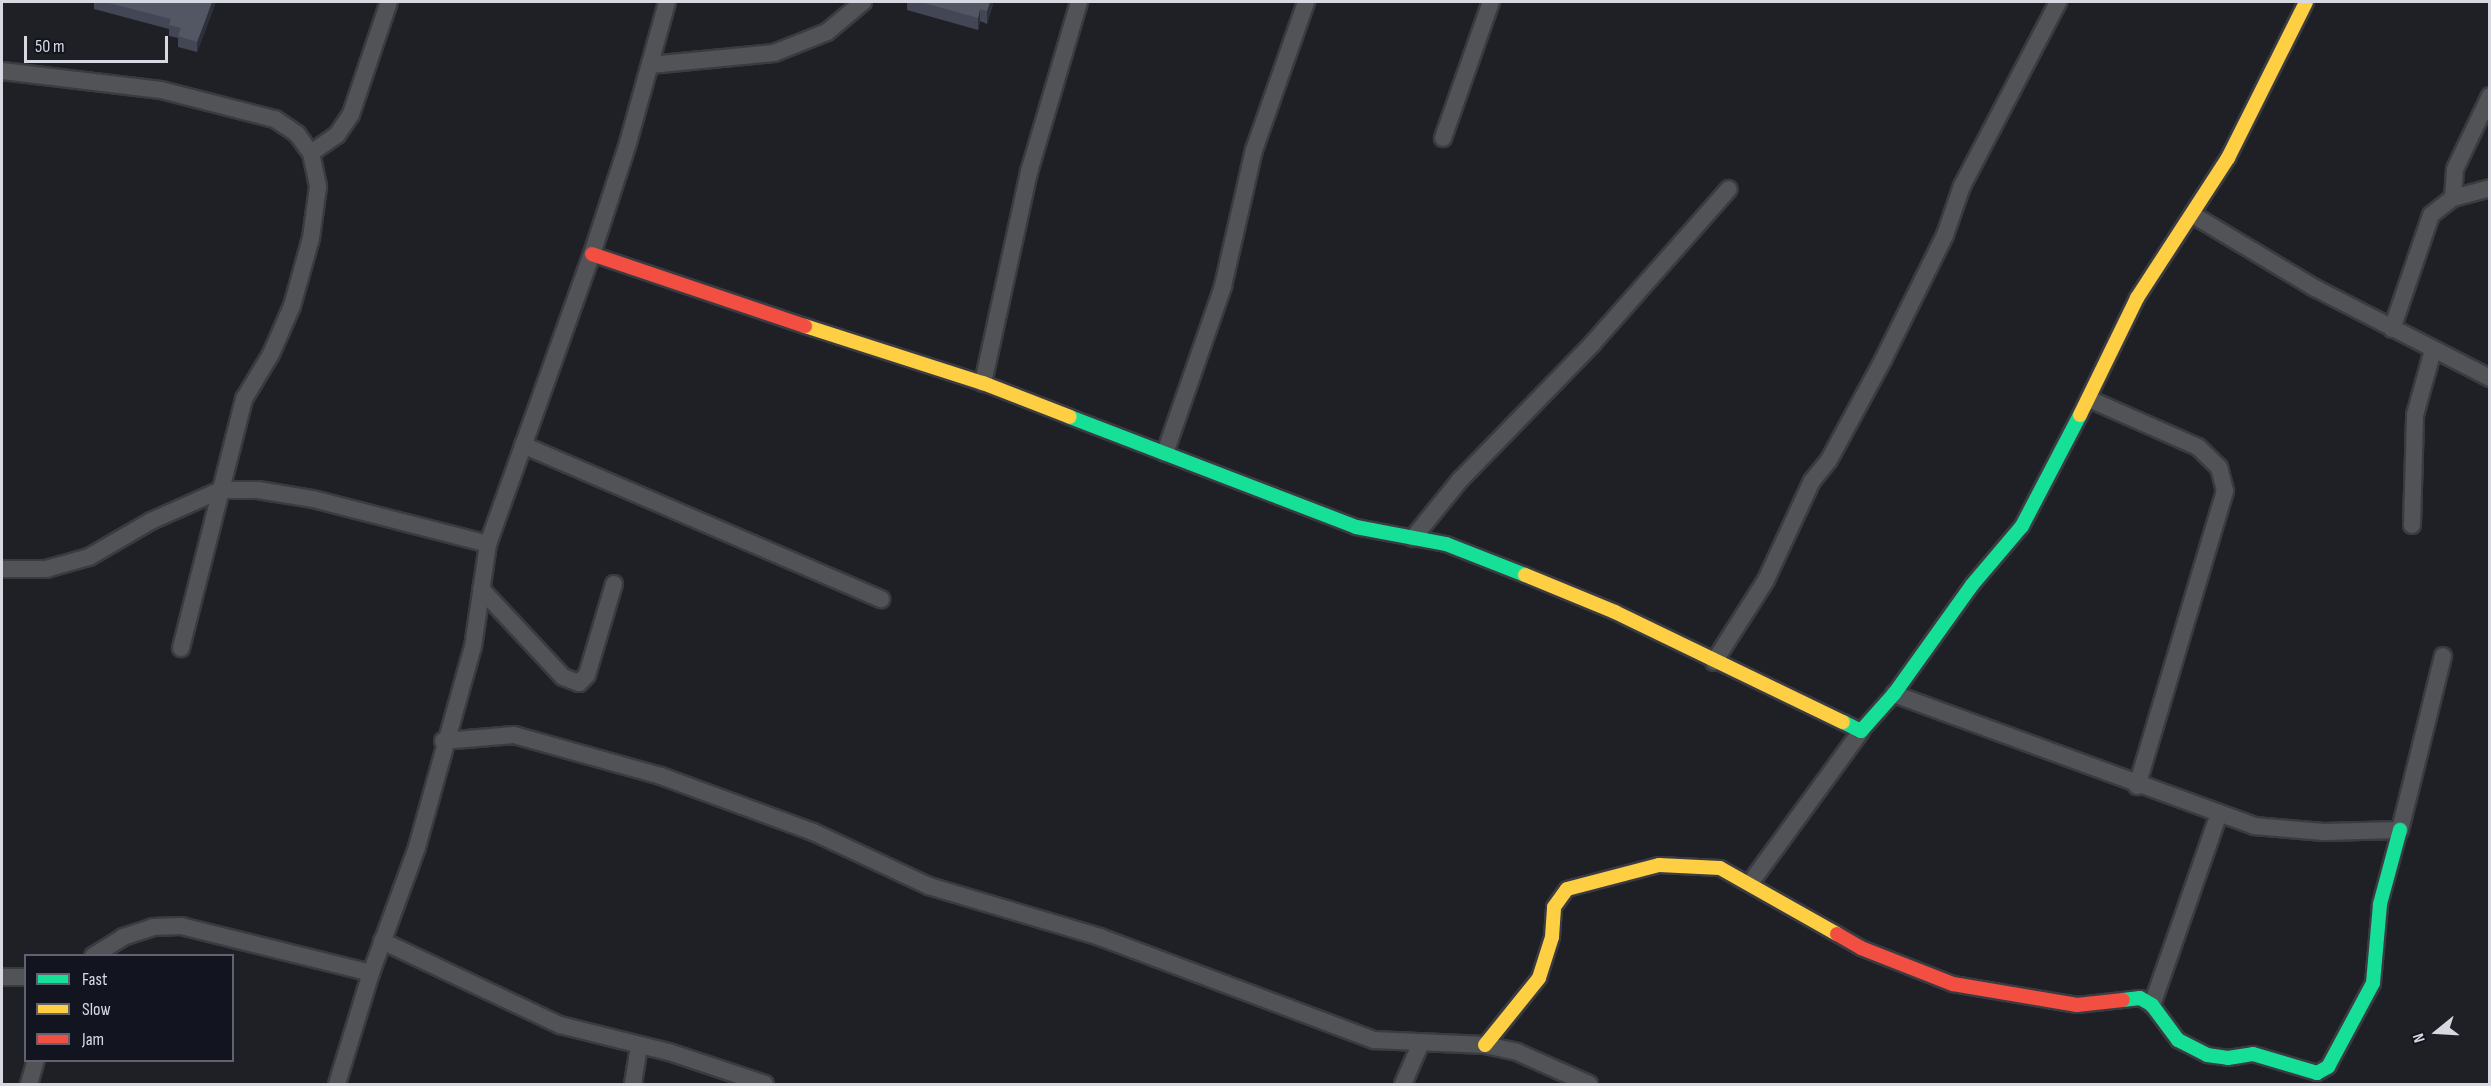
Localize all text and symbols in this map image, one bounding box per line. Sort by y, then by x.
scale bar [27,24,171,62]
text: 50 m [35,36,65,57]
legend [24,954,234,1062]
text: Fast [82,969,107,990]
text: Slow [82,999,111,1020]
north arrow [2407,1002,2467,1062]
text: Jam [82,1029,104,1050]
text: N [2409,1031,2430,1045]

